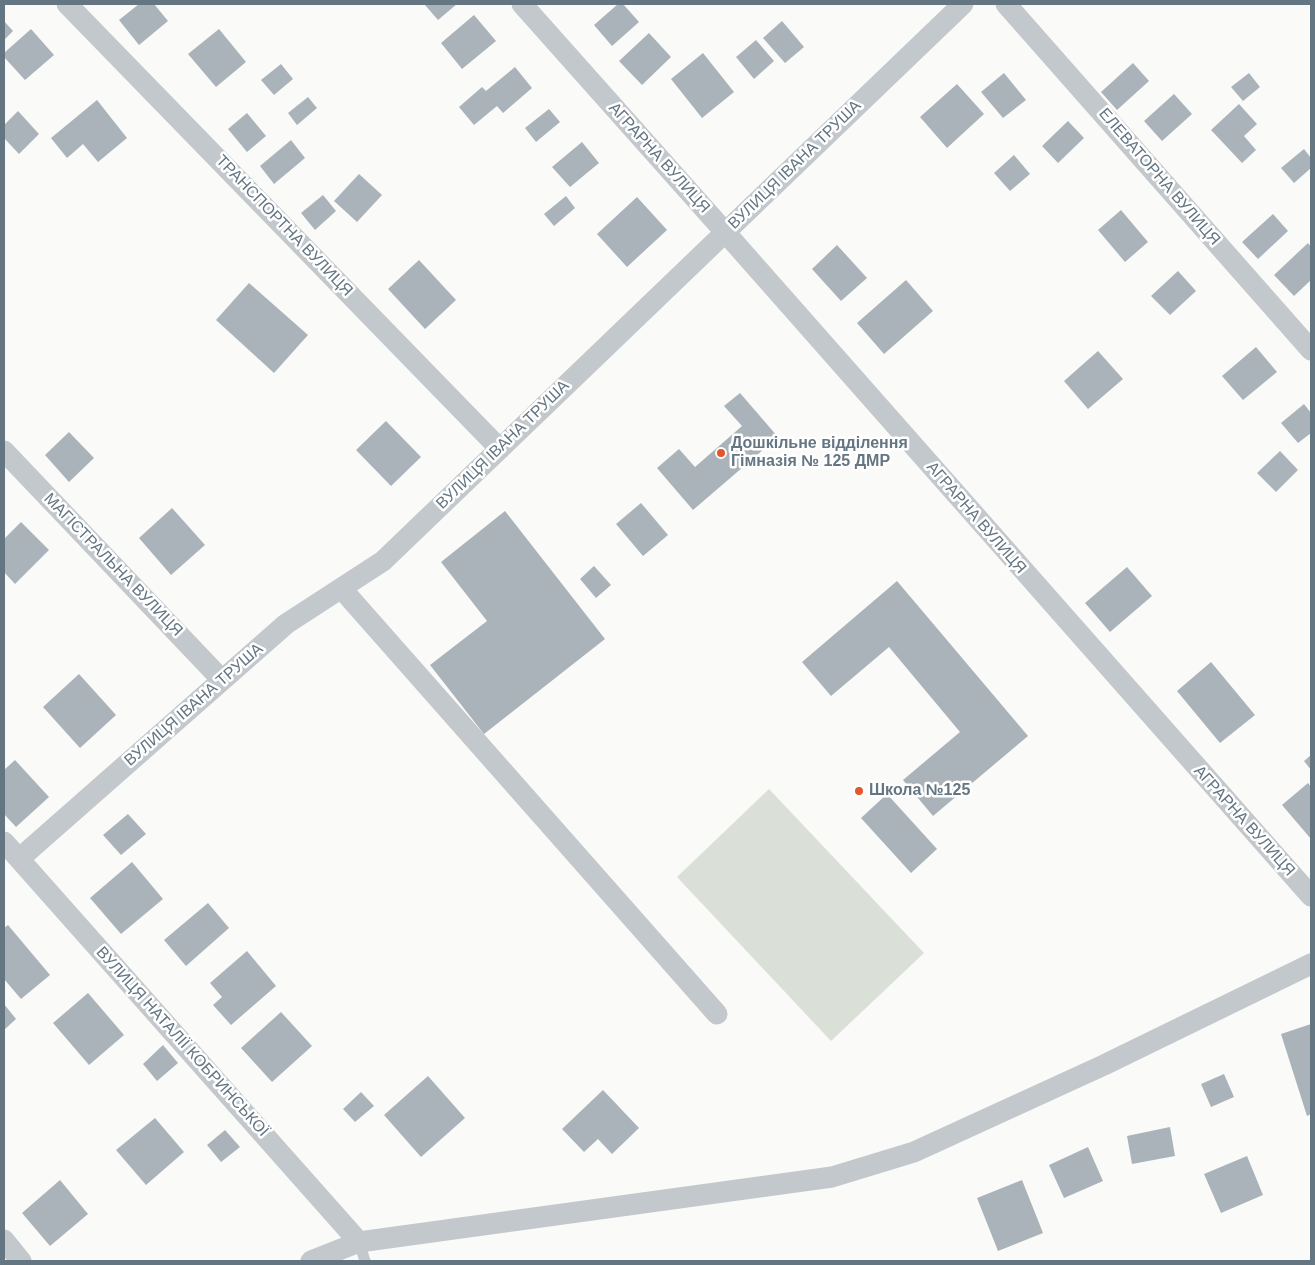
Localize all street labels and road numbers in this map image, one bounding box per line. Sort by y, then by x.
street label: ВУЛИЦЯ ІВАНА ТРУША [725,97,865,233]
street label: АГРАРНА ВУЛИЦЯ [604,99,714,217]
street label: ЕЛЕВАТОРНА ВУЛИЦЯ [1094,105,1224,249]
street label: ТРАНСПОРТНА ВУЛИЦЯ [212,151,356,301]
street label: ВУЛИЦЯ ІВАНА ТРУША [433,377,573,513]
street label: АГРАРНА ВУЛИЦЯ [922,458,1030,578]
street label: МАГІСТРАЛЬНА ВУЛИЦЯ [40,490,186,640]
street label: ВУЛИЦЯ ІВАНА ТРУША [121,640,267,770]
street label: АГРАРНА ВУЛИЦЯ [1189,762,1299,880]
street label: ВУЛИЦЯ НАТАЛІЇ КОБРИНСЬКОЇ [92,943,272,1141]

